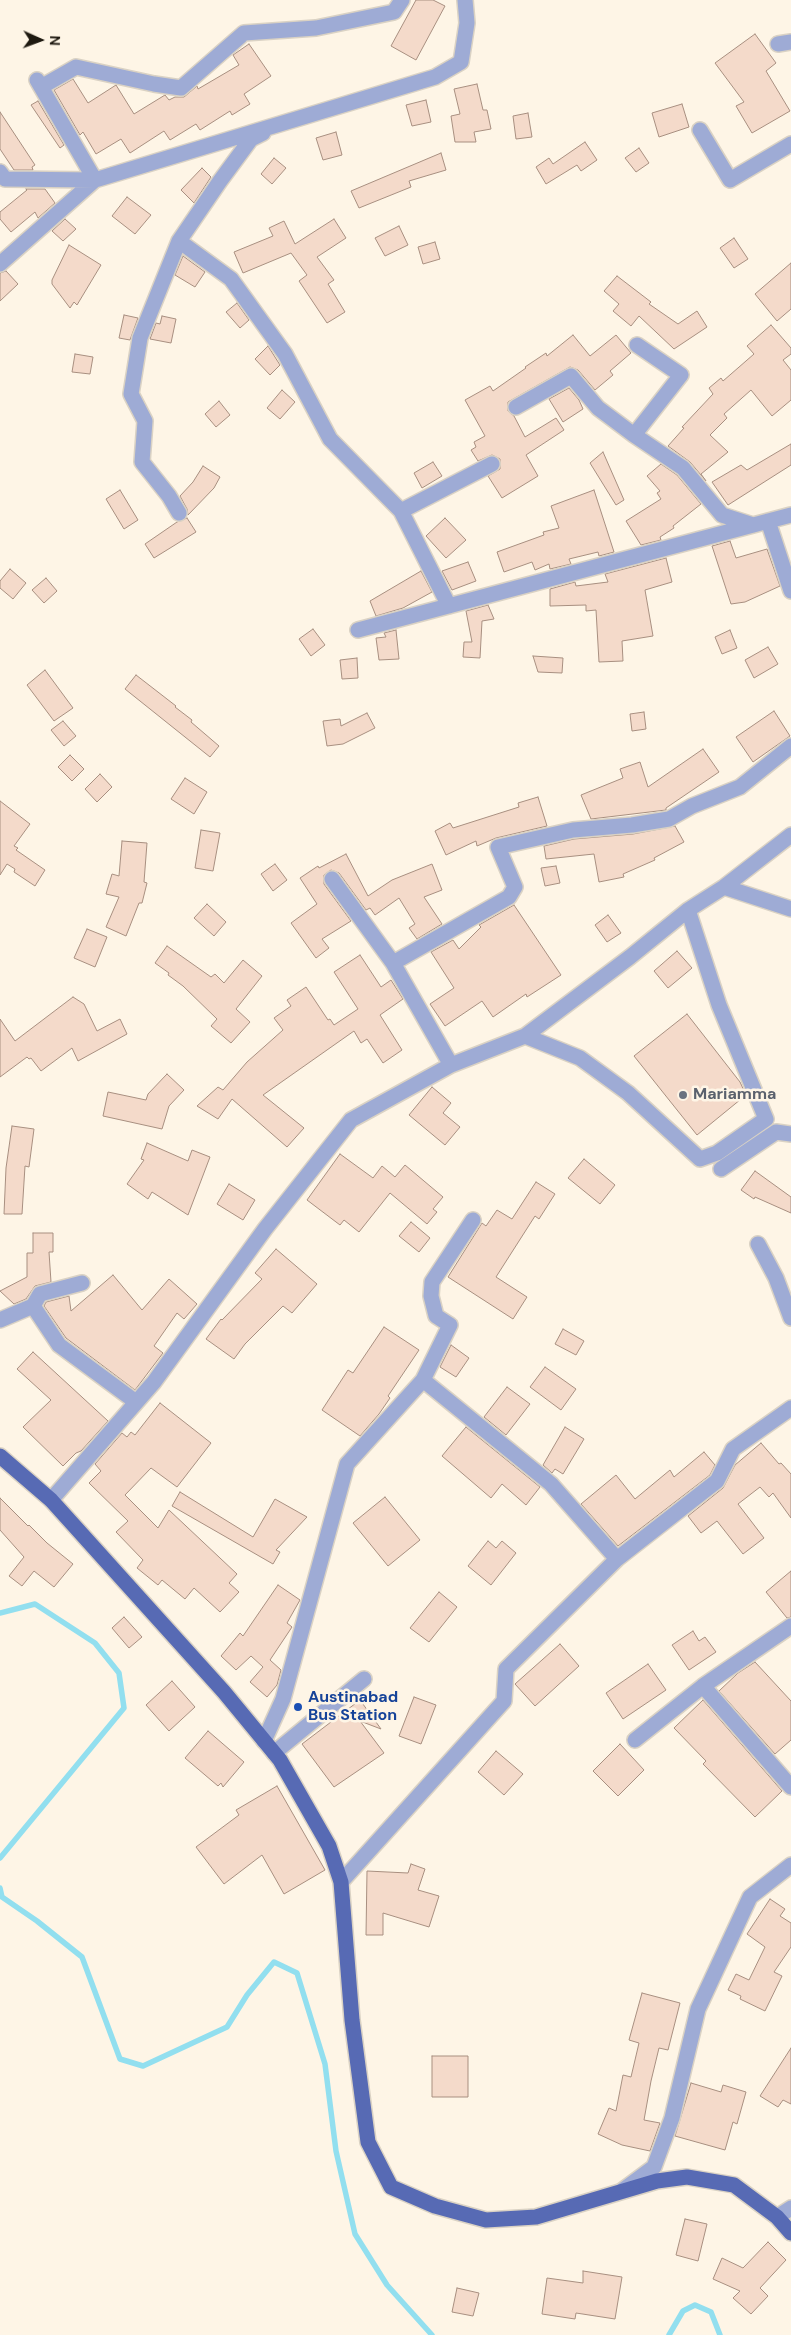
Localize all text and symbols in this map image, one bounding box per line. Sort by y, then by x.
north arrow [15,15,65,65]
text: N [46,35,64,46]
place label: Mariamma [693,1085,776,1105]
marker: Mariamma [677,1089,689,1101]
place label: Austinabad Bus Station [308,1688,398,1726]
marker: Austinabad Bus Station [292,1701,304,1713]

